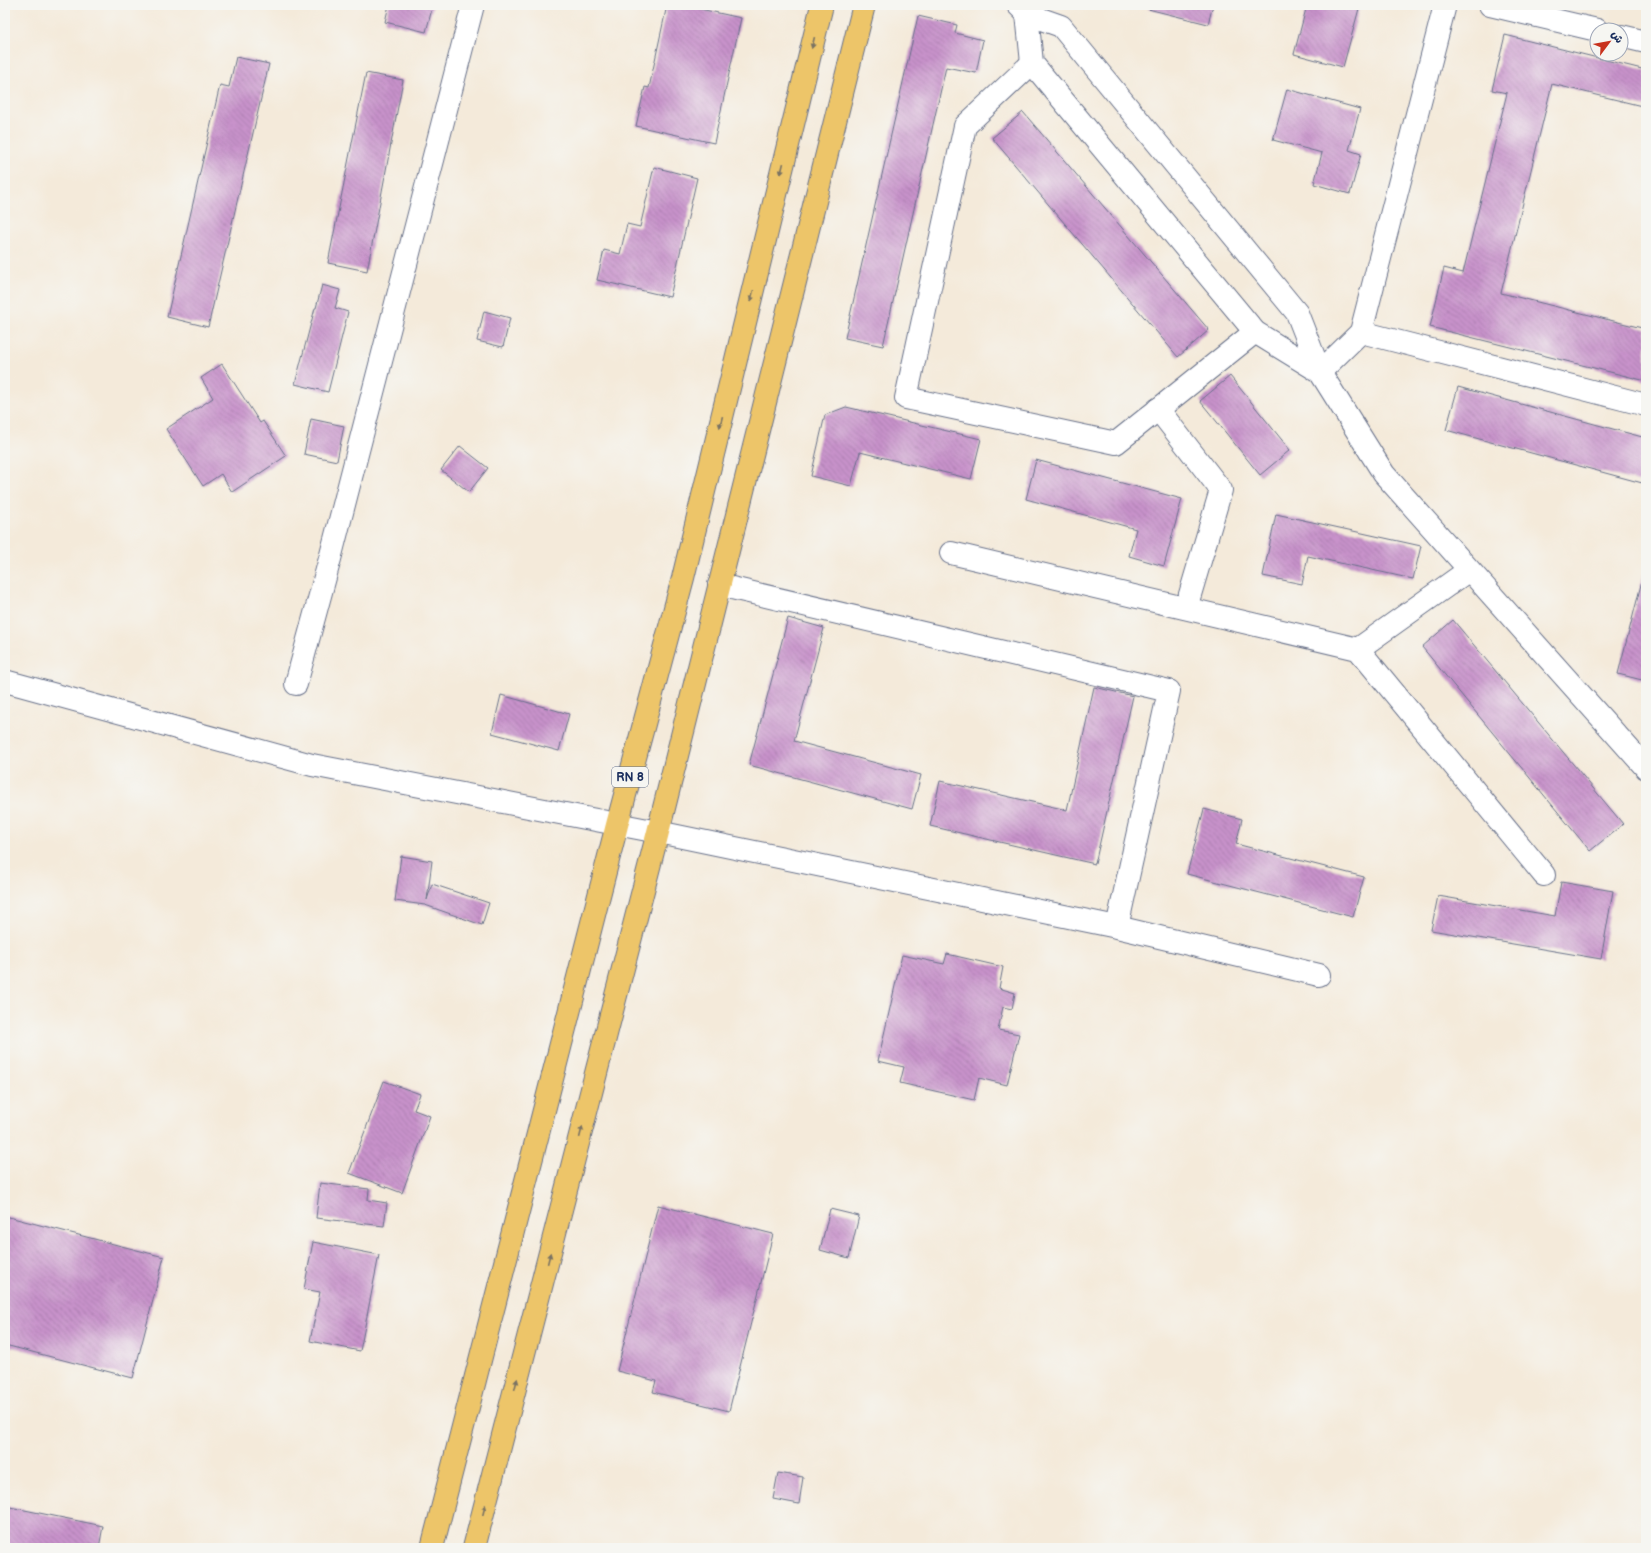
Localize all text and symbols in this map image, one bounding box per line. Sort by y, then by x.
north arrow [1589,22,1629,62]
text: ش [1608,28,1626,46]
one-way arrow [810,37,816,49]
one-way arrow [779,163,785,175]
one-way arrow [749,290,755,302]
one-way arrow [718,416,724,428]
road number: RN 8 [612,767,648,787]
one-way arrow [578,1126,584,1138]
one-way arrow [546,1252,552,1265]
one-way arrow [513,1378,519,1390]
one-way arrow [481,1504,487,1516]

